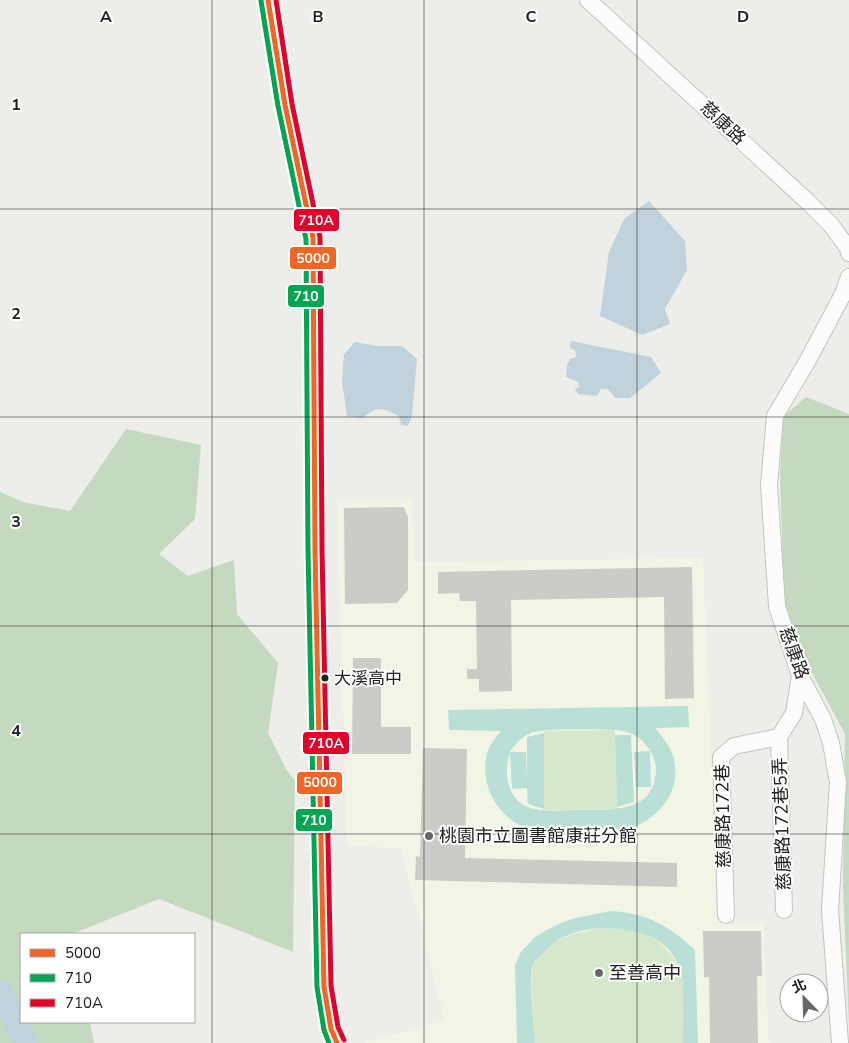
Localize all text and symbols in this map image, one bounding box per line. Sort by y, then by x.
text: A [100,6,112,28]
text: B [312,6,324,28]
text: C [526,6,537,28]
text: D [737,6,749,28]
text: 1 [11,94,21,116]
street label: 慈康路 [695,96,751,150]
line badge: 710A [293,208,340,232]
text: 710A [298,211,334,230]
line badge: 5000 [289,246,337,270]
text: 5000 [296,249,330,268]
line badge: 710 [287,284,325,308]
text: 710 [293,287,319,306]
text: 2 [11,303,21,325]
text: 3 [11,511,21,533]
street label: 慈康路 [773,624,815,682]
place label: 大溪高中 [334,667,402,690]
marker: 大溪高中 [320,673,330,683]
text: 4 [11,720,21,742]
line badge: 710A [302,731,350,755]
text: 710A [308,734,344,753]
street label: 慈康路172巷5弄 [768,757,796,891]
street label: 慈康路172巷 [710,764,736,868]
line badge: 5000 [296,771,343,795]
text: 5000 [303,773,337,792]
line badge: 710 [295,808,333,832]
text: 710 [301,811,327,830]
place label: 桃園市立圖書館康莊分館 [439,824,637,848]
marker: 桃園市立圖書館康莊分館 [423,830,435,842]
legend [20,933,195,1023]
text: 5000 [65,943,101,963]
place label: 至善高中 [609,961,681,985]
marker: 至善高中 [593,967,605,979]
text: 710 [65,968,92,988]
north arrow [779,973,829,1023]
text: 北 [789,975,809,998]
text: 710A [65,993,103,1013]

